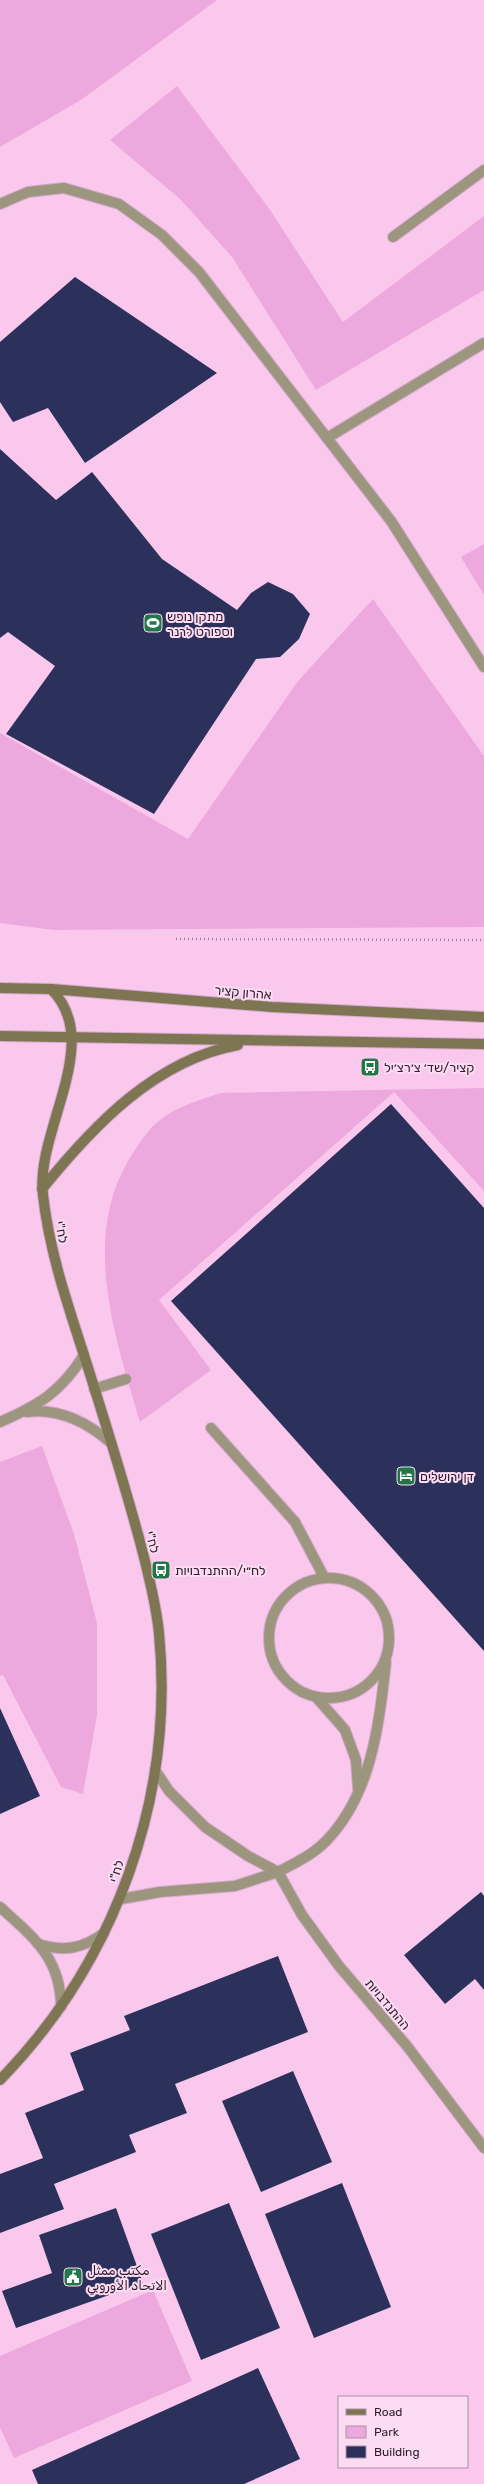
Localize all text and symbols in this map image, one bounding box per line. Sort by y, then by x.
place label: מתקן נופש וספורט לרנר [167,609,233,639]
sports icon: מתקן נופש וספורט לרנר [142,612,164,634]
street label: אהרון קציר [214,983,272,1002]
bus stop icon: קציר/שד׳ צ׳רצ׳יל [359,1056,381,1078]
place label: קציר/שד׳ צ׳רצ׳יל [384,1060,474,1075]
street label: לח"י [52,1220,71,1245]
hotel icon: דן ירושלים [395,1465,417,1487]
place label: דן ירושלים [420,1469,474,1484]
street label: לח"י [142,1529,163,1555]
bus stop icon: לח״י/ההתנדבויות [150,1559,172,1581]
place label: לח״י/ההתנדבויות [175,1563,266,1578]
street label: לח"י [106,1858,127,1884]
street label: ההתנדבויות [362,1976,413,2033]
place label: مكتب ممثل الاتحاد الأوروبي [87,2263,167,2295]
public building icon: مكتب ممثل الاتحاد الأوروبي [62,2266,84,2288]
legend [338,2396,468,2468]
text: Road [374,2405,402,2419]
text: Park [374,2425,400,2439]
text: Building [374,2445,420,2459]

